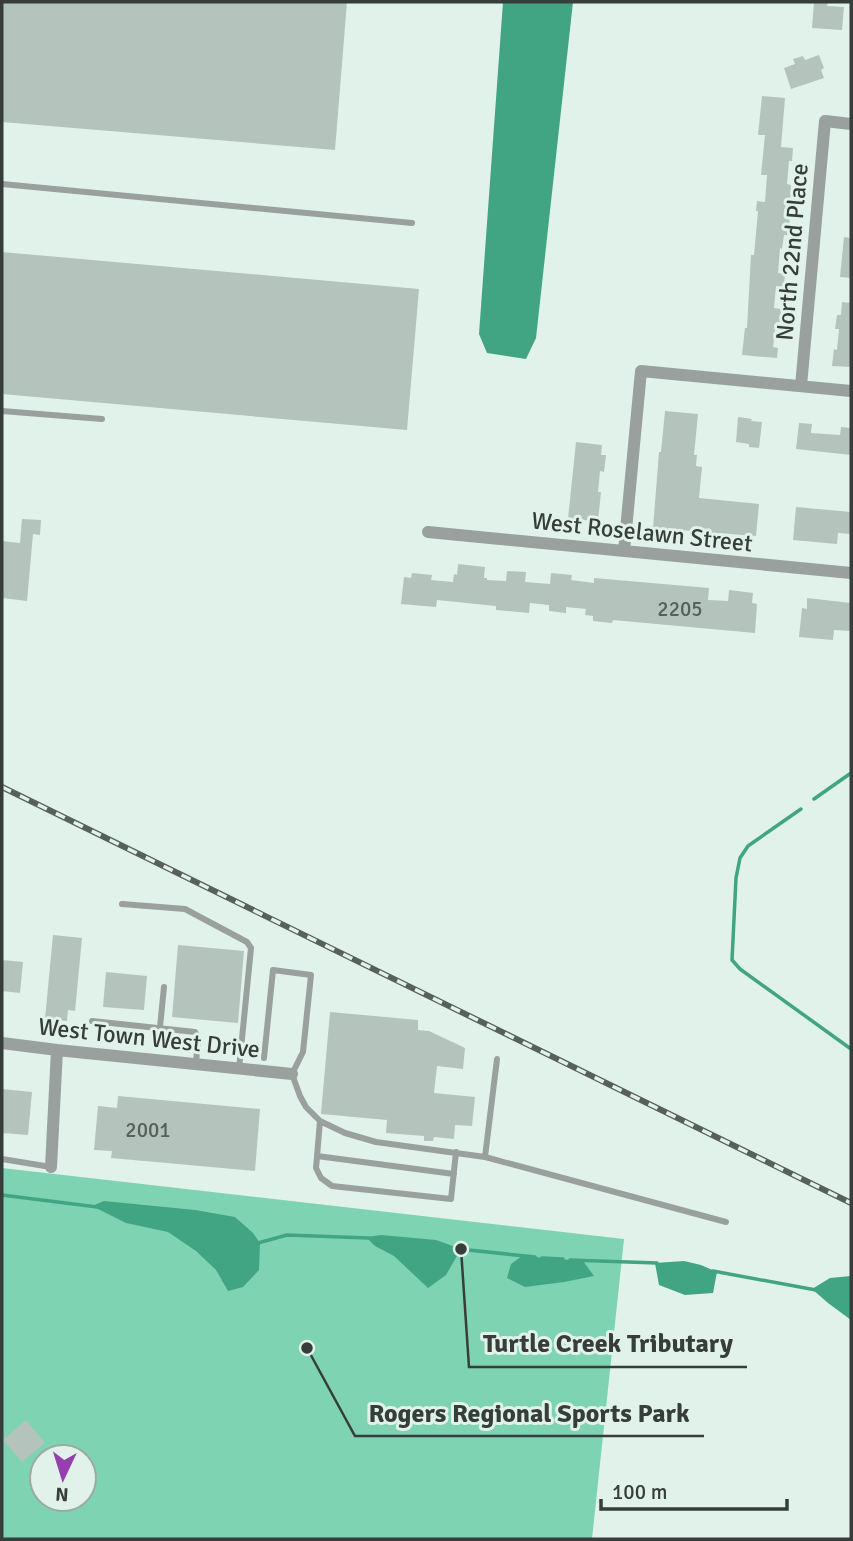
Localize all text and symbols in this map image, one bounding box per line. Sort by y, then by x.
street label: North 22nd Place [769,162,815,342]
street label: West Roselawn Street [530,505,754,559]
house number: 2205 [657,596,703,622]
street label: West Town West Drive [37,1011,261,1065]
house number: 2001 [125,1117,171,1143]
callout: Turtle Creek Tributary [469,1320,747,1367]
text: Turtle Creek Tributary [483,1328,733,1360]
callout: Rogers Regional Sports Park [355,1389,704,1436]
text: Rogers Regional Sports Park [368,1398,690,1430]
north arrow [28,1443,98,1513]
scale bar [601,1468,786,1512]
text: 100 m [612,1479,667,1505]
text: N [54,1482,69,1506]

